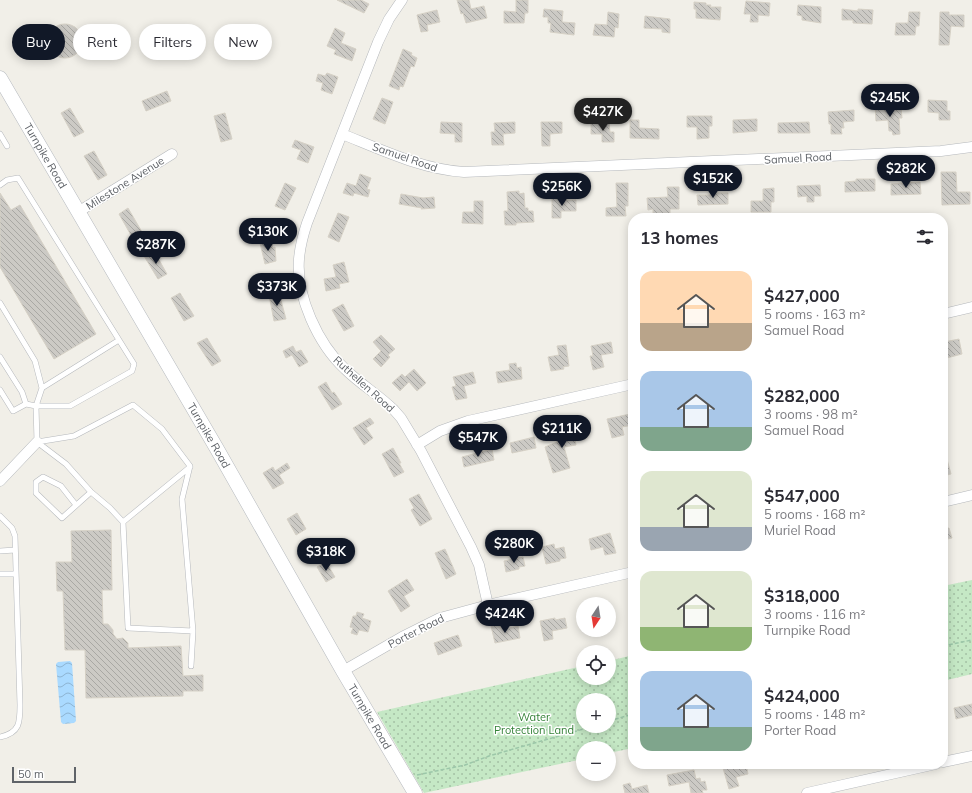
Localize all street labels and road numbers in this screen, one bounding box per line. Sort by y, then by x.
street label: Turnpike Road [21,121,70,191]
street label: Samuel Road [371,139,439,175]
street label: Samuel Road [764,149,832,167]
street label: Milestone Avenue [83,153,167,213]
street label: Ruthellen Road [330,353,398,415]
street label: Turnpike Road [184,400,233,471]
street label: Porter Road [386,611,446,651]
street label: Turnpike Road [345,681,395,752]

